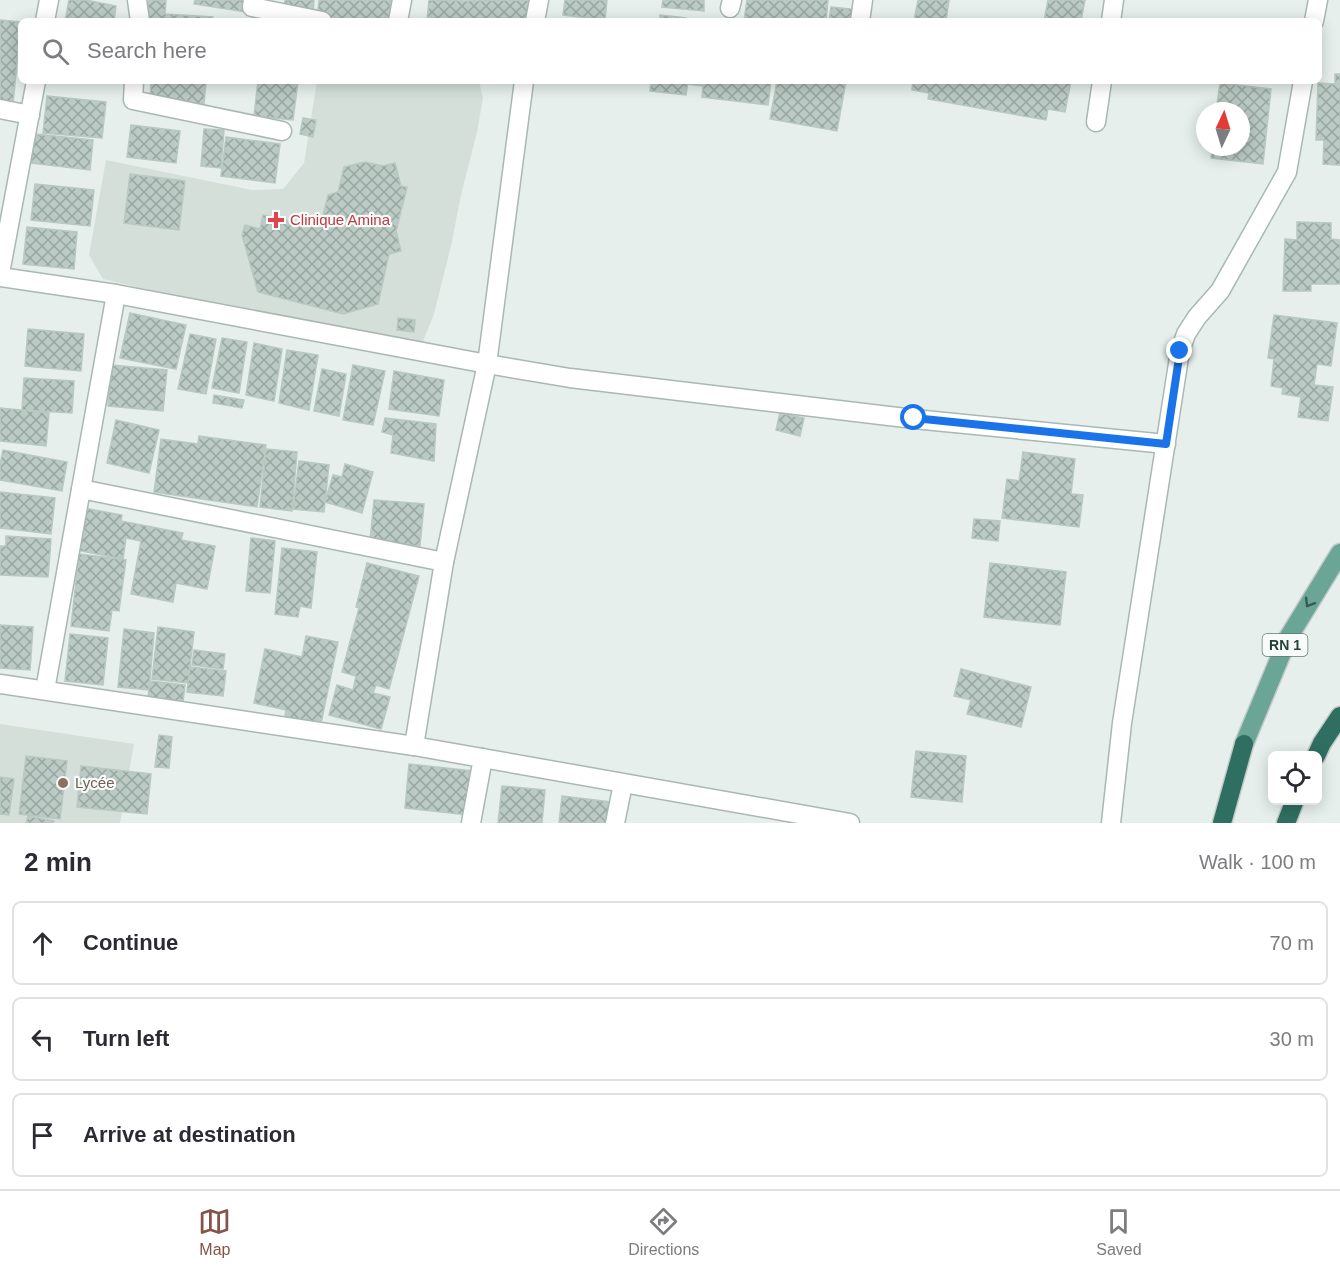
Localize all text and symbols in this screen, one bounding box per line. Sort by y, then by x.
search box [18,18,1322,84]
icon: search [39,35,72,68]
text: Search here [87,38,207,63]
north arrow [1196,102,1250,156]
marker: Clinique Amina [267,211,285,229]
place label: Clinique Amina [290,211,391,228]
route end [1166,337,1192,363]
route start [900,404,926,430]
one-way arrow [1306,596,1317,607]
road number: RN 1 [1262,634,1308,656]
map controls [1268,751,1322,805]
button: locate [1268,751,1322,805]
place label: Lycée [75,774,114,791]
marker: Lycée [56,776,70,790]
text: 2 min [24,847,92,877]
text: Walk · 100 m [1199,851,1316,873]
icon: ahead [26,927,59,960]
text: Continue [83,930,178,955]
text: 70 m [1270,932,1314,954]
icon: left [26,1023,59,1056]
text: Turn left [83,1026,169,1051]
text: 30 m [1270,1028,1314,1050]
icon: arrive [26,1119,59,1152]
text: Arrive at destination [83,1122,296,1147]
tab: Map [198,1205,231,1259]
tab: Directions [628,1205,699,1259]
tab: Saved [1096,1205,1142,1259]

